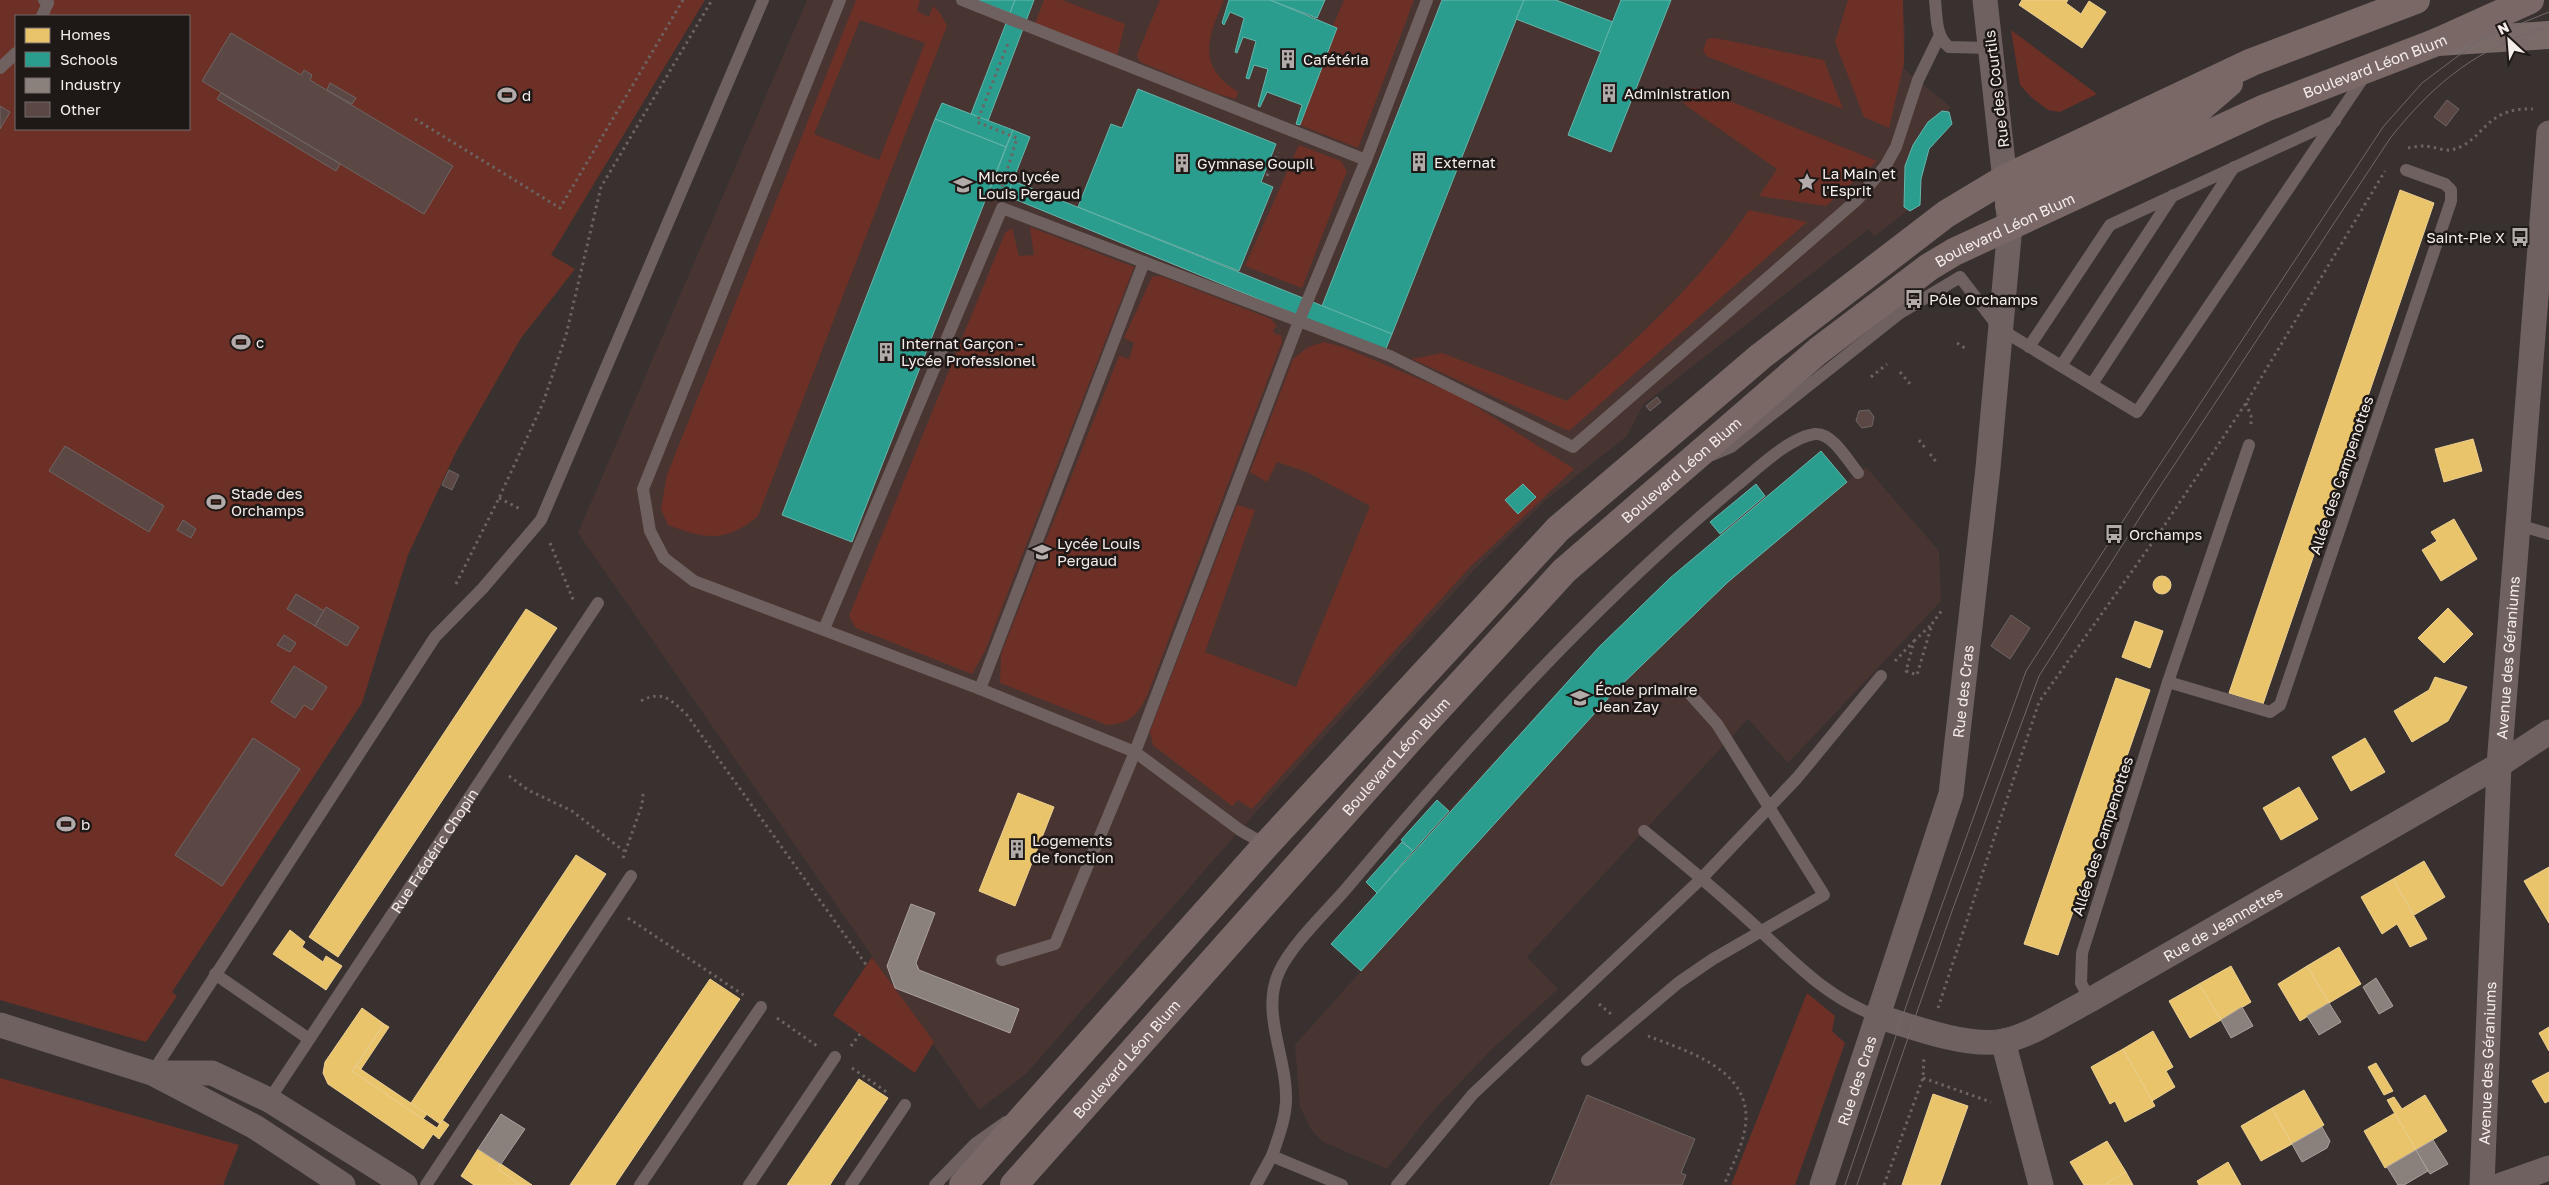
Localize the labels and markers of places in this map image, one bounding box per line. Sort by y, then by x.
building icon: Cafétéria [1277,48,1299,70]
place label: Cafétéria [1303,50,1369,68]
building icon: Administration [1598,82,1620,104]
sports icon: d [496,84,518,106]
place label: Administration [1624,84,1730,102]
place label: d [522,86,531,104]
building icon: Externat [1408,151,1430,173]
building icon: Gymnase Goupil [1171,152,1193,174]
place label: Externat [1434,153,1496,171]
place label: Gymnase Goupil [1197,154,1314,172]
place label: La Main et l'Esprit [1822,164,1896,199]
place label: Micro lycée Louis Pergaud [978,167,1080,202]
place icon: La Main et l'Esprit [1796,171,1818,193]
school or university icon: Micro lycée Louis Pergaud [952,174,974,196]
bus stop icon: Saint-Pie X [2509,226,2531,248]
place label: Saint-Pie X [2426,228,2505,246]
bus stop icon: Pôle Orchamps [1903,288,1925,310]
place label: Pôle Orchamps [1929,290,2038,308]
sports icon: c [230,331,252,353]
place label: c [256,333,264,351]
place label: Internat Garçon - Lycée Professionel [901,334,1036,369]
building icon: Internat Garçon - Lycée Professionel [875,341,897,363]
place label: Stade des Orchamps [231,484,304,519]
sports icon: Stade des Orchamps [205,491,227,513]
bus stop icon: Orchamps [2103,523,2125,545]
place label: Orchamps [2129,525,2202,543]
place label: Lycée Louis Pergaud [1057,534,1140,569]
school or university icon: Lycée Louis Pergaud [1031,541,1053,563]
place label: École primaire Jean Zay [1595,680,1698,715]
school or university icon: École primaire Jean Zay [1569,687,1591,709]
sports icon: b [55,813,77,835]
place label: b [81,815,90,833]
place label: Logements de fonction [1032,831,1114,866]
building icon: Logements de fonction [1006,838,1028,860]

